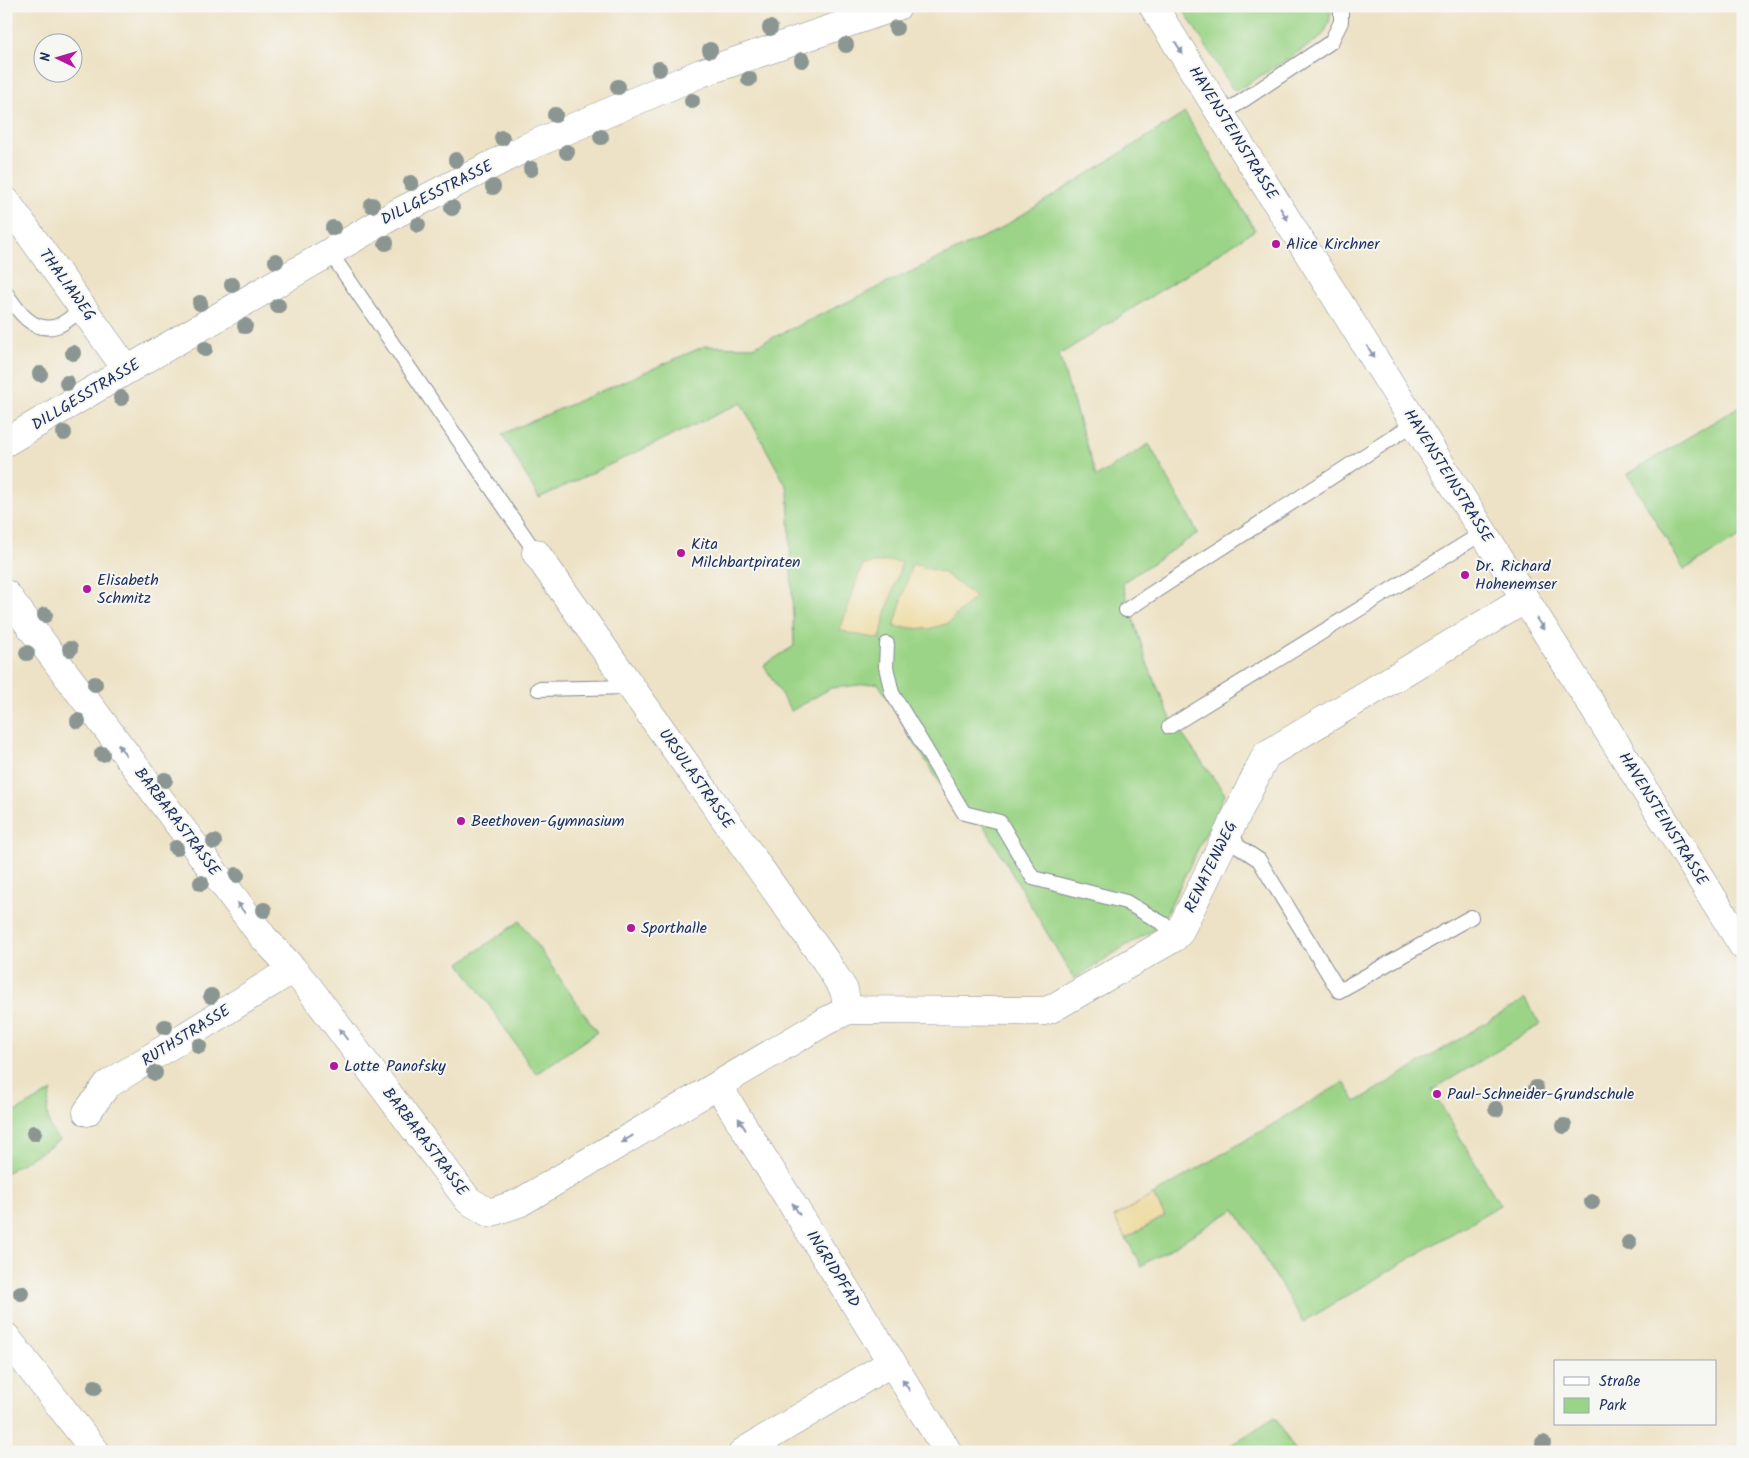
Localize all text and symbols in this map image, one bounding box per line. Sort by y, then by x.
north arrow [32,32,82,82]
one-way arrow [1174,41,1183,54]
text: N [35,51,57,62]
street label: HAVENSTEINSTRASSE [1182,61,1285,205]
street label: DILLGESSTRASSE [377,154,498,232]
one-way arrow [1280,208,1289,221]
place label: Alice Kirchner [1286,232,1381,257]
marker: Alice Kirchner [1270,238,1282,250]
street label: THALIAWEG [32,244,102,326]
one-way arrow [1366,345,1375,359]
street label: DILLGESSTRASSE [27,352,146,437]
street label: HAVENSTEINSTRASSE [1397,404,1500,548]
place label: Kita Milchbartpiraten [691,532,801,575]
marker: Kita Milchbartpiraten [675,547,687,559]
place label: Dr. Richard Hohenemser [1475,554,1558,597]
place label: Elisabeth Schmitz [97,568,159,611]
marker: Dr. Richard Hohenemser [1459,569,1471,581]
marker: Elisabeth Schmitz [81,583,93,595]
one-way arrow [1535,617,1544,630]
street label: URSULASTRASSE [652,724,740,835]
one-way arrow [117,744,128,757]
street label: HAVENSTEINSTRASSE [1612,747,1715,891]
street label: BARBARASTRASSE [128,762,227,882]
place label: Beethoven-Gymnasium [471,809,625,834]
marker: Beethoven-Gymnasium [455,815,467,827]
street label: RENATENWEG [1178,817,1244,917]
one-way arrow [236,901,246,915]
place label: Sporthalle [641,916,707,941]
marker: Sporthalle [625,922,637,934]
street label: RUTHSTRASSE [137,998,236,1073]
one-way arrow [338,1027,348,1041]
place label: Lotte Panofsky [344,1054,446,1079]
marker: Lotte Panofsky [328,1060,340,1072]
street label: BARBARASTRASSE [376,1082,475,1202]
place label: Paul-Schneider-Grundschule [1447,1082,1634,1107]
marker: Paul-Schneider-Grundschule [1431,1088,1443,1100]
one-way arrow [737,1117,747,1131]
one-way arrow [620,1135,635,1143]
one-way arrow [791,1202,800,1215]
street label: INGRIDPFAD [799,1225,867,1313]
legend [1554,1360,1716,1426]
text: Straße [1599,1370,1641,1394]
one-way arrow [901,1378,911,1392]
text: Park [1599,1394,1627,1418]

